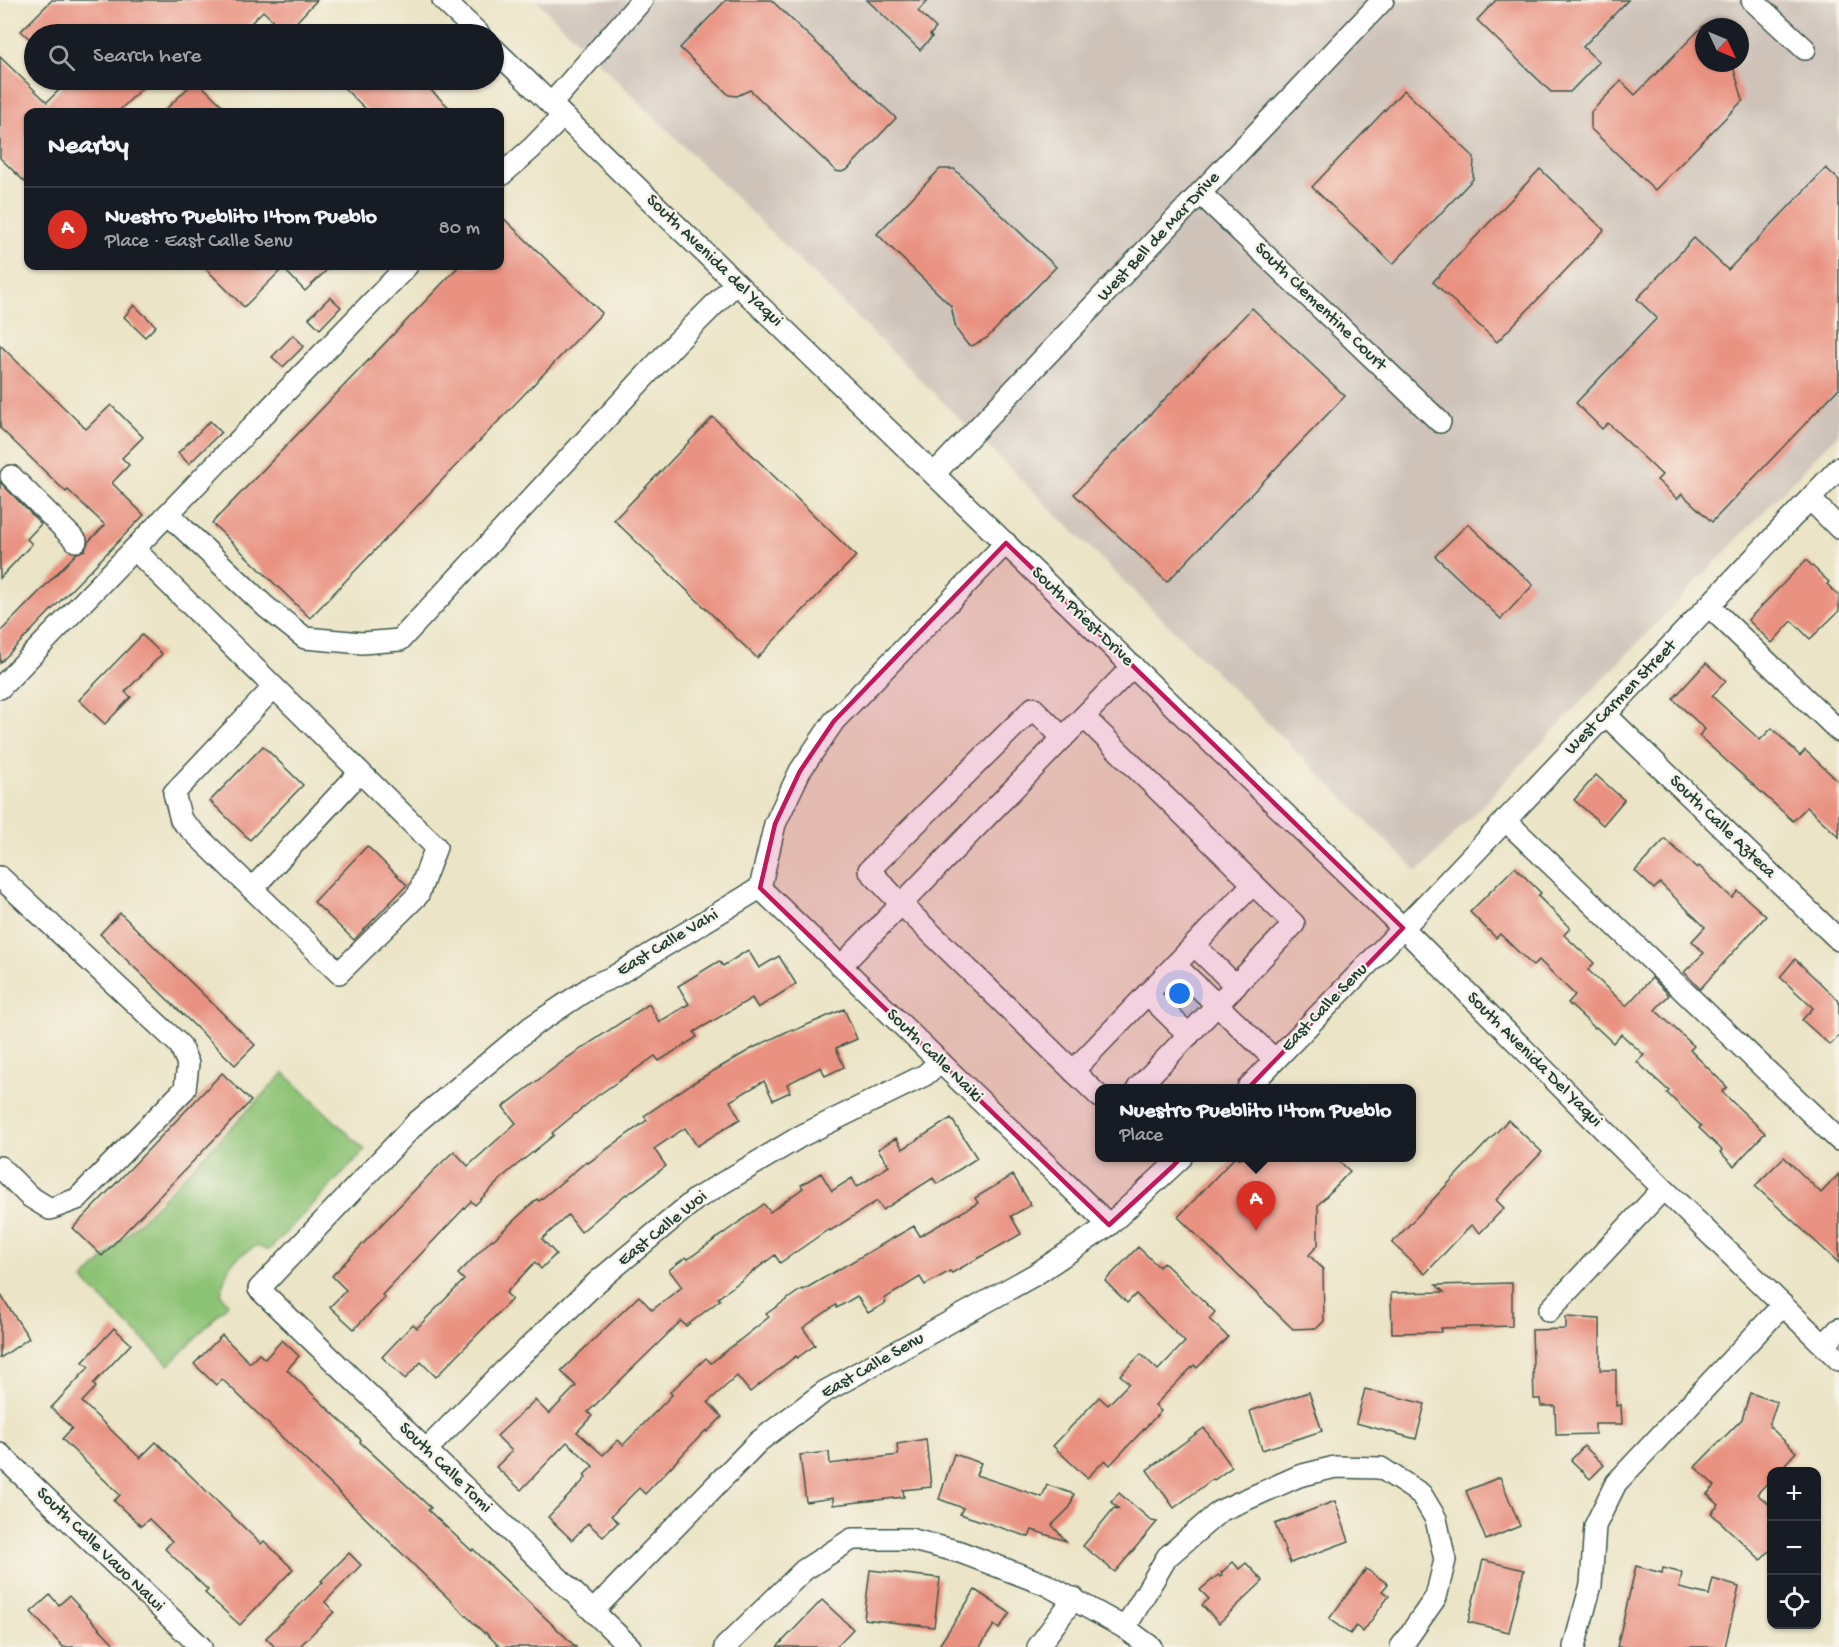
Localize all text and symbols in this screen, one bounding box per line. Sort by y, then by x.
north arrow [1695,18,1749,72]
search box [24,24,504,90]
icon: search [45,41,78,74]
text: Search here [93,44,201,70]
text: Nearby [48,132,129,163]
street label: West Bell de Mar Drive [1093,167,1225,306]
street label: South Avenida del Yaqui [641,190,787,332]
text: Nuestro Pueblito I'tom Pueblo [105,205,377,231]
text: A [62,218,73,241]
text: 80 m [439,218,480,241]
text: Place · East Calle Senu [105,231,293,254]
street label: South Clementine Court [1250,238,1392,377]
street label: South Priest Drive [1026,563,1138,672]
street label: West Carmen Street [1561,635,1682,760]
street label: South Calle Azteca [1664,771,1780,884]
street label: East Calle Vahi [614,905,722,981]
street label: East Calle Senu [1277,959,1373,1057]
your location [1165,979,1194,1008]
street label: South Avenida Del Yaqui [1462,988,1606,1132]
street label: South Calle Naiki [881,1005,987,1107]
popup [1095,1084,1416,1162]
text: Nuestro Pueblito I'tom Pueblo [1120,1099,1391,1125]
text: Place [1120,1125,1163,1148]
pin: A [1236,1182,1276,1231]
street label: East Calle Woi [614,1186,712,1272]
street label: East Calle Senu [818,1328,929,1404]
street label: South Calle Tomi [394,1418,496,1518]
map controls [1767,1467,1821,1629]
button: + [1767,1467,1821,1521]
street label: South Calle Vauo Nawi [31,1483,169,1617]
button: − [1767,1521,1821,1575]
button: locate [1767,1575,1821,1629]

